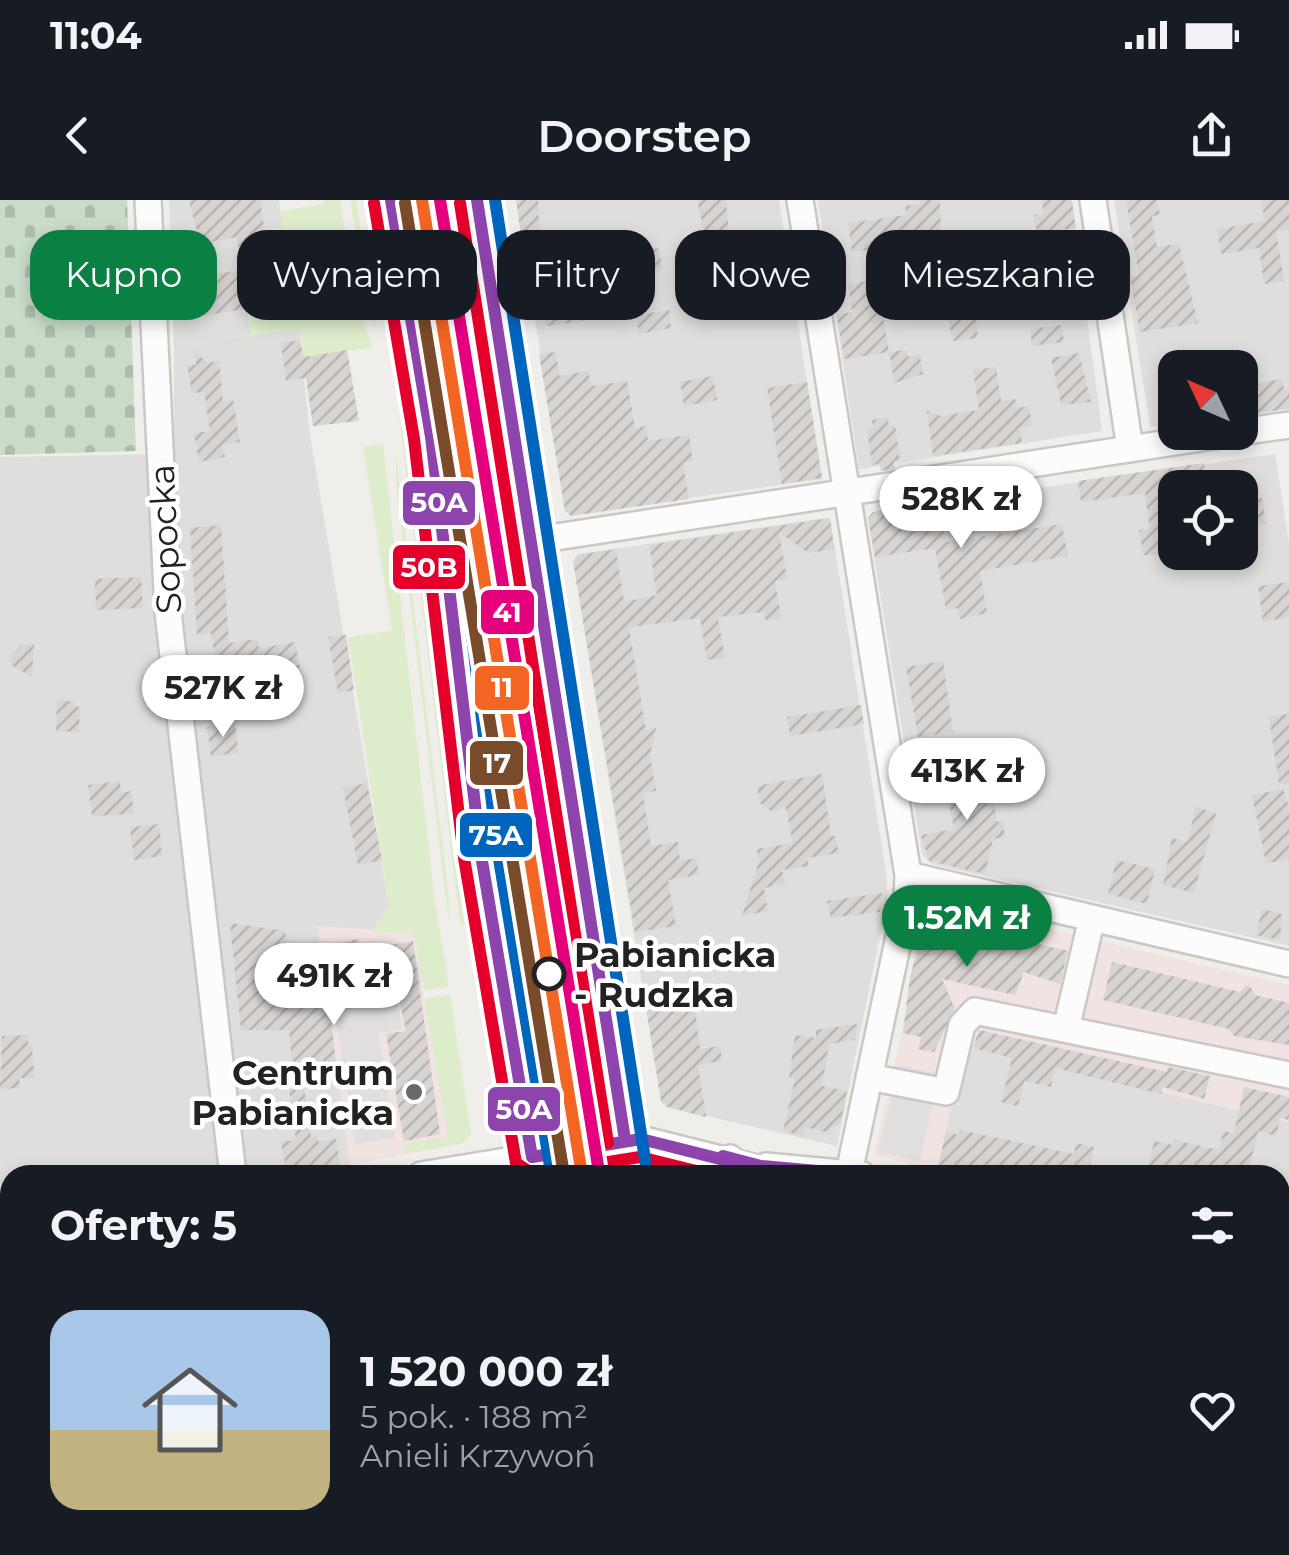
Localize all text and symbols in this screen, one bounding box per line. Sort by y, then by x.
text: 11:04 [50,12,142,59]
icon: back [50,108,105,163]
text: Doorstep [537,108,752,163]
icon: share [1184,108,1239,163]
chip: Kupno [30,230,217,320]
chip: Wynajem [237,230,477,320]
chip: Filtry [497,230,655,320]
chip: Nowe [675,230,846,320]
chip: Mieszkanie [866,230,1130,320]
north arrow [1158,350,1258,450]
map controls [1158,350,1258,570]
street label: Sopocka [140,463,190,615]
pin: 528K zł [869,466,1053,551]
button: locate [1158,470,1258,570]
line badge: 50A [401,479,477,527]
text: 528K zł [901,479,1021,518]
text: 50A [411,485,468,519]
line badge: 50B [391,543,467,591]
text: 50B [400,550,458,584]
line badge: 41 [479,588,536,636]
text: 41 [492,595,522,629]
pin: 527K zł [131,655,315,740]
line badge: 11 [473,664,531,712]
text: 527K zł [164,668,282,707]
text: 11 [491,670,513,704]
pin: 413K zł [875,738,1059,823]
line badge: 17 [468,739,525,787]
text: 17 [483,746,511,780]
text: 413K zł [910,751,1024,790]
line badge: 75A [458,811,534,859]
text: 75A [469,818,524,852]
pin: 1.52M zł [864,885,1070,970]
text: 1.52M zł [904,898,1030,937]
place label: Pabianicka - Rudzka [574,933,776,1016]
pin: 491K zł [242,943,426,1028]
text: 491K zł [276,956,392,995]
marker: Pabianicka - Rudzka [533,958,565,990]
place label: Centrum Pabianicka [192,1051,394,1134]
marker: Centrum Pabianicka [403,1081,425,1103]
line badge: 50A [486,1085,562,1133]
text: 50A [496,1092,553,1126]
icon: filters [1185,1198,1240,1253]
text: Oferty: 5 [50,1199,237,1251]
text: 1 520 000 zł [360,1345,612,1397]
icon: home [130,1350,250,1470]
icon: heart [1185,1383,1240,1438]
text: 5 pok. · 188 m² [360,1397,588,1436]
text: Anieli Krzywoń [360,1436,596,1475]

